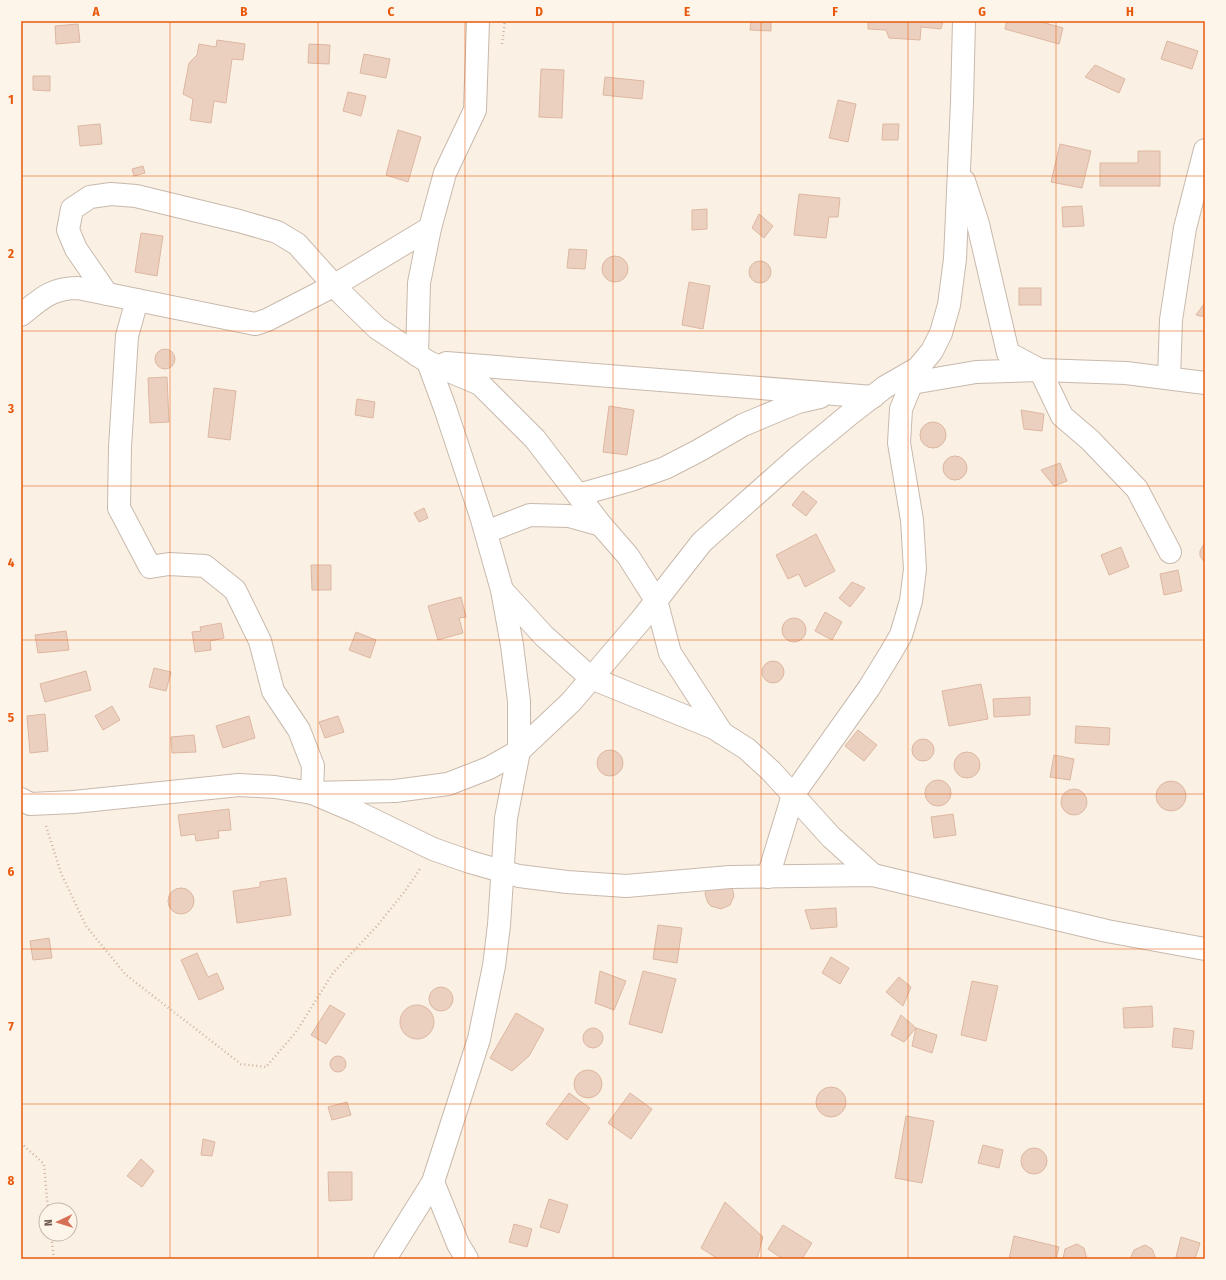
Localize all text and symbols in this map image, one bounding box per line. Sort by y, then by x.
text: A [91,4,100,19]
text: B [240,4,248,19]
text: C [388,4,395,19]
text: D [535,4,543,19]
text: E [684,4,690,19]
text: F [832,4,838,19]
text: G [978,4,986,19]
text: H [1126,4,1134,19]
text: 1 [8,92,14,107]
text: 2 [7,246,14,261]
text: 3 [7,401,14,416]
text: 4 [8,555,15,570]
text: 5 [8,710,14,725]
text: 6 [8,864,15,879]
text: 7 [8,1019,14,1034]
text: 8 [8,1173,15,1188]
north arrow [38,1202,78,1242]
text: N [42,1219,55,1226]

